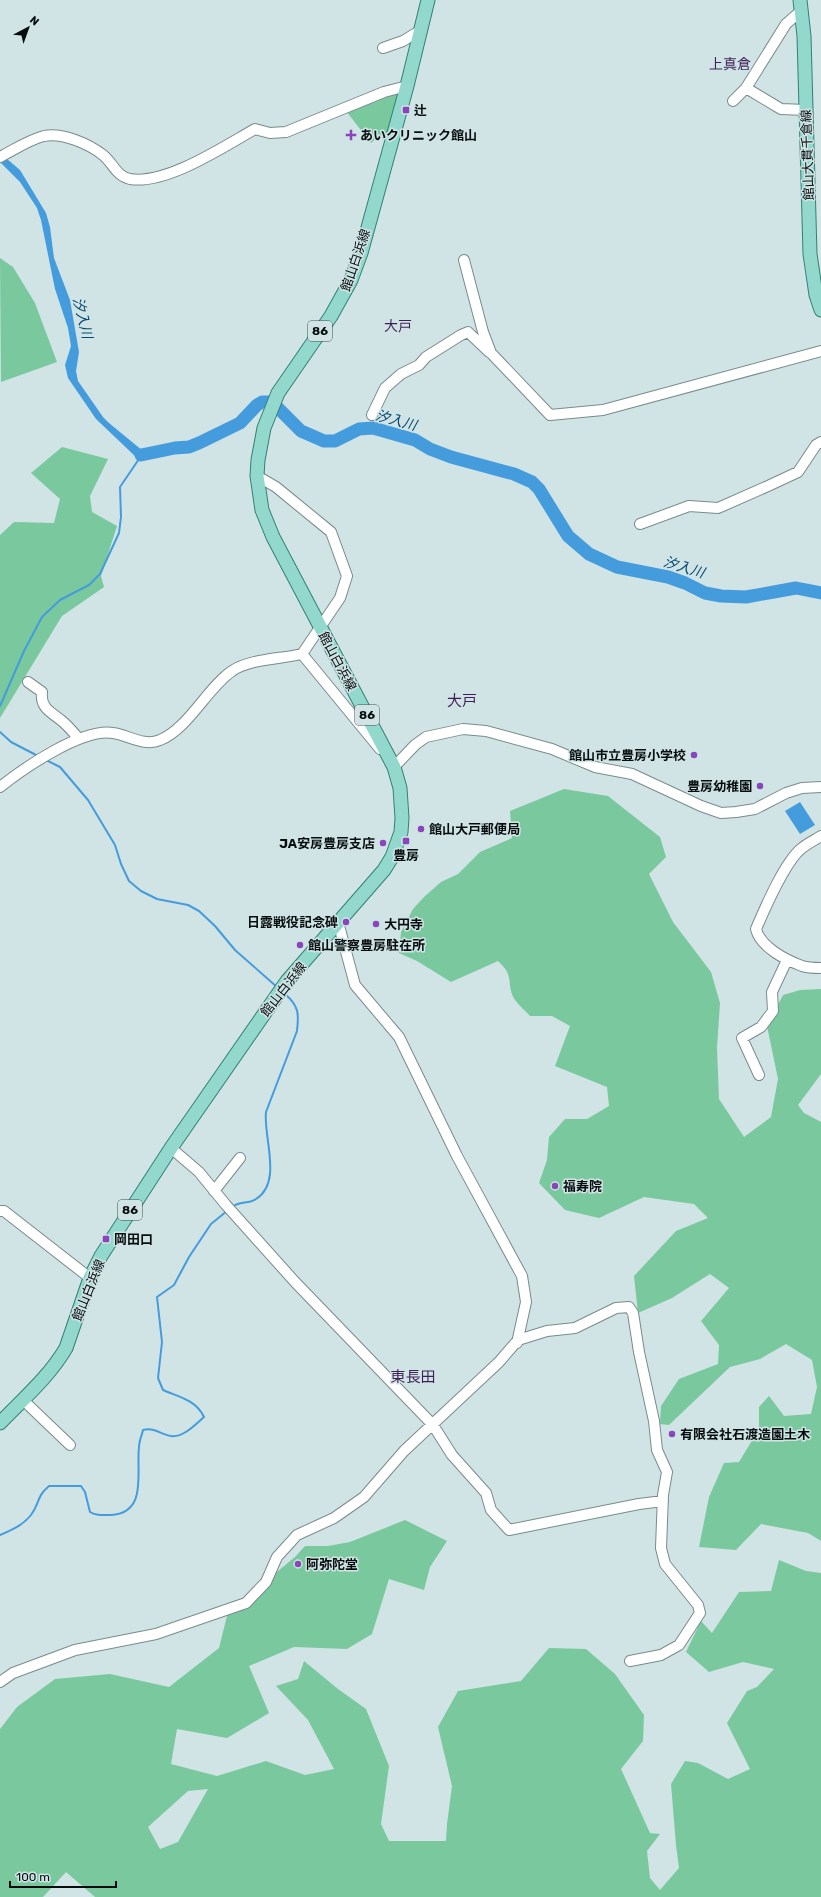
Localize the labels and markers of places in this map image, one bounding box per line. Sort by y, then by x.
place label: 辻 [414,103,427,118]
marker: 辻 [401,105,411,115]
place label: あいクリニック館山 [360,128,477,143]
marker: あいクリニック館山 [345,129,357,141]
place label: 館山市立豊房小学校 [569,748,686,763]
marker: 館山市立豊房小学校 [689,750,699,760]
place label: 豊房幼稚園 [687,779,752,794]
marker: 豊房幼稚園 [755,781,765,791]
place label: 館山大戸郵便局 [429,822,520,837]
marker: 館山大戸郵便局 [416,824,426,834]
place label: JA安房豊房支店 [279,836,375,851]
marker: 豊房 [401,836,411,846]
marker: JA安房豊房支店 [378,838,388,848]
place label: 豊房 [393,848,419,863]
place label: 日露戦役記念碑 [247,915,338,930]
marker: 日露戦役記念碑 [341,917,351,927]
place label: 大円寺 [384,917,423,932]
marker: 大円寺 [371,919,381,929]
place label: 館山警察豊房駐在所 [308,938,425,953]
marker: 館山警察豊房駐在所 [295,940,305,950]
place label: 福寿院 [563,1179,602,1194]
marker: 福寿院 [550,1181,560,1191]
place label: 岡田口 [114,1232,153,1247]
marker: 岡田口 [101,1234,111,1244]
place label: 有限会社石渡造園土木 [680,1427,811,1442]
marker: 有限会社石渡造園土木 [667,1429,677,1439]
place label: 阿弥陀堂 [306,1557,358,1572]
marker: 阿弥陀堂 [293,1559,303,1569]

